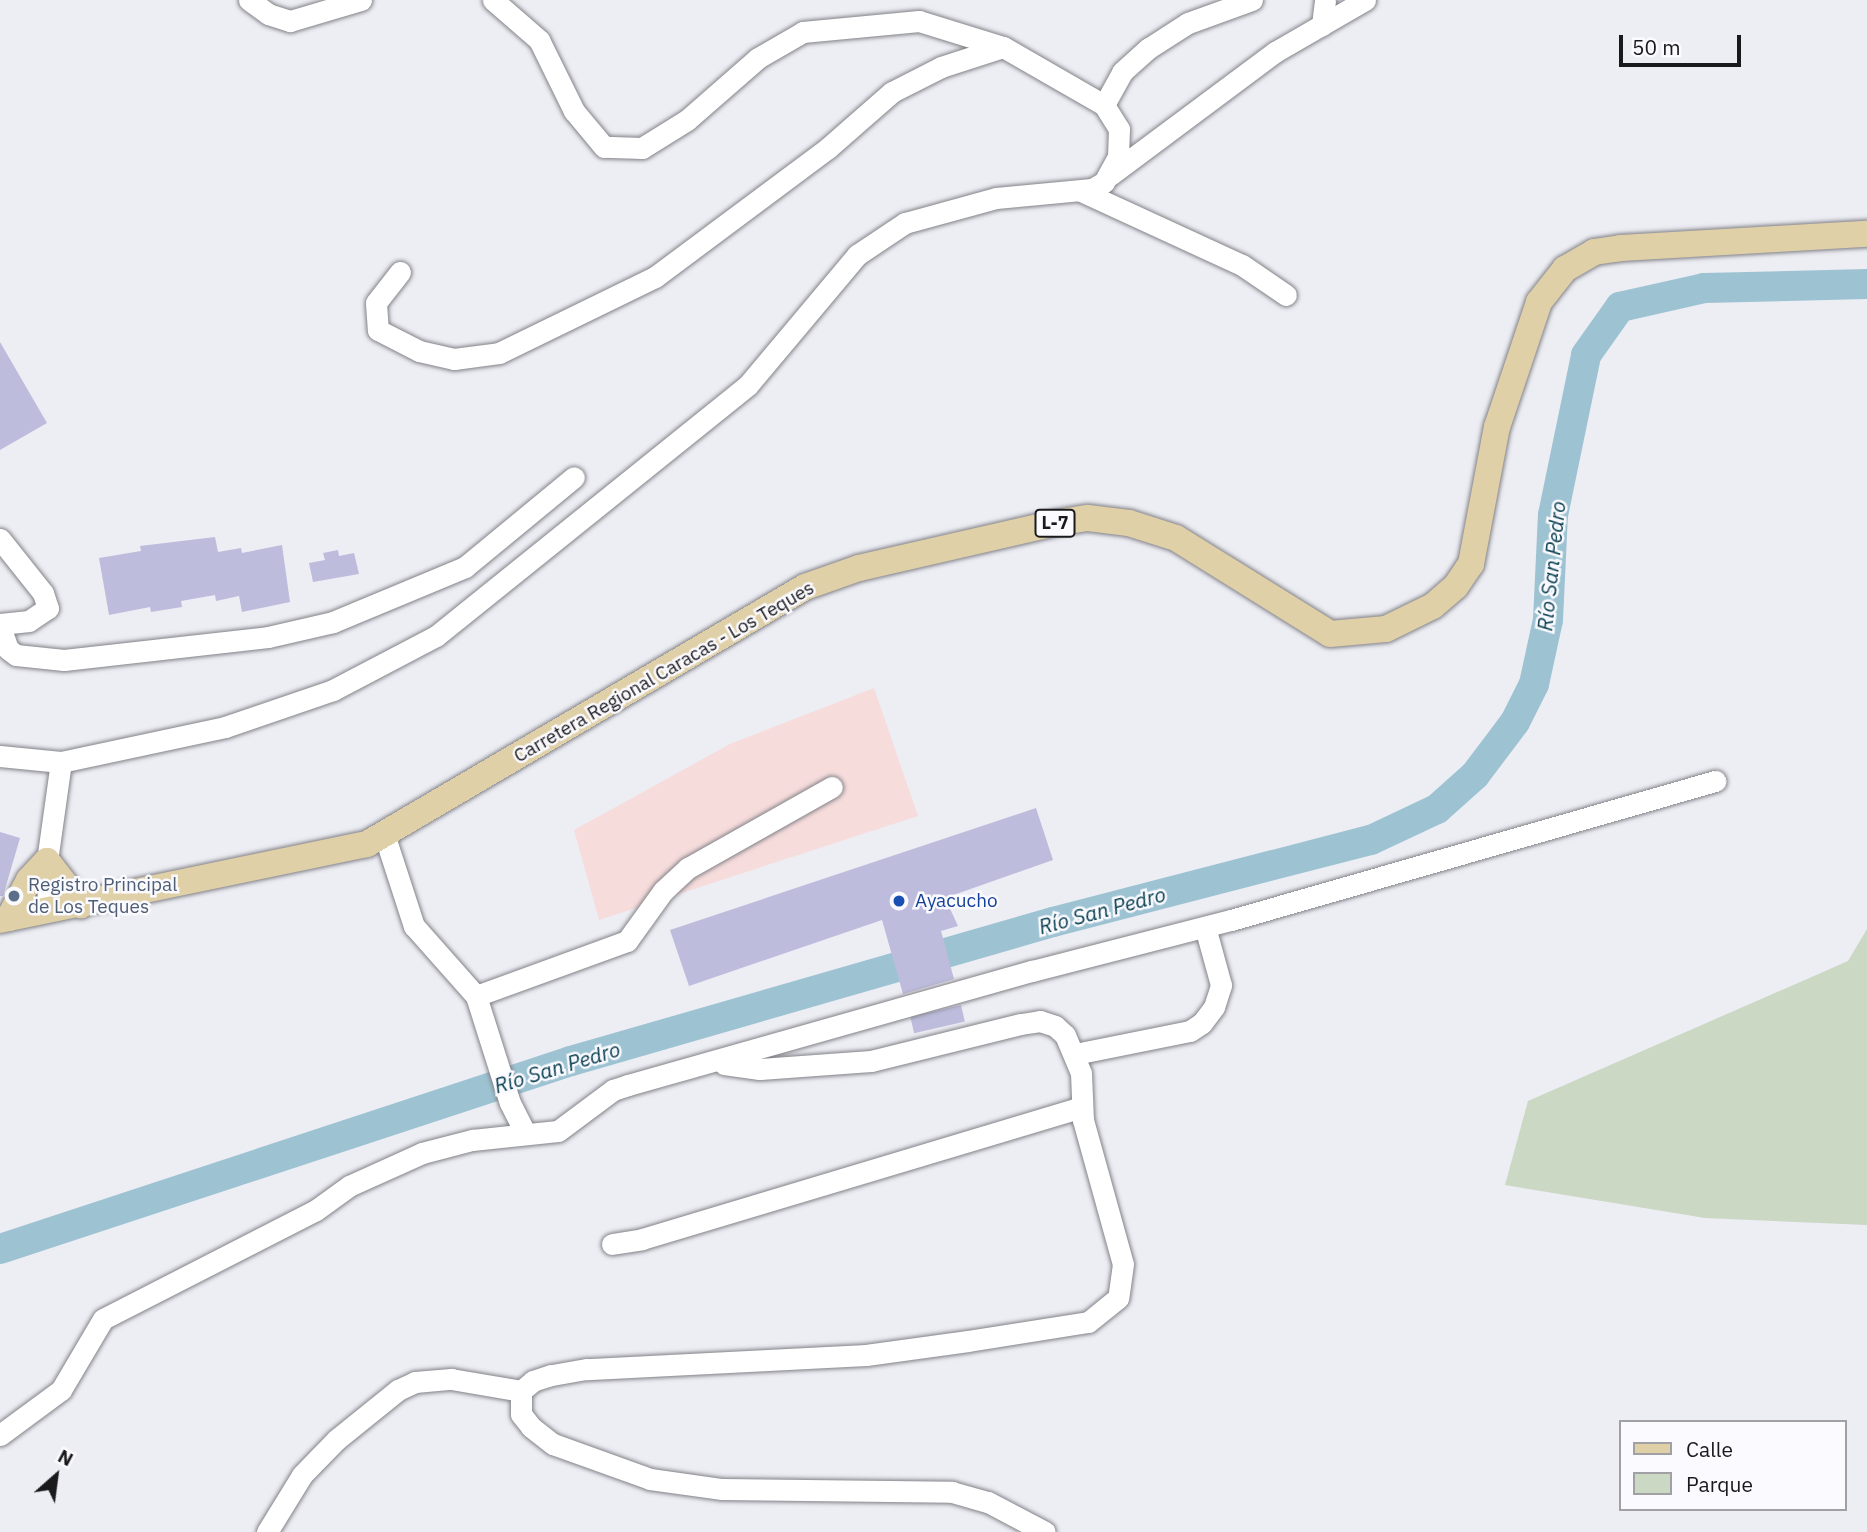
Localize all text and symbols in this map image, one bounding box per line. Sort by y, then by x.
scale bar [1622,21,1744,65]
text: 50 m [1632,33,1681,61]
water label: Río San Pedro [1532,500,1570,632]
road number: L-7 [1034,508,1076,538]
street label: Carretera Regional Caracas - Los Teques [510,576,818,768]
place label: Registro Principal de Los Teques [28,874,177,918]
water label: Río San Pedro [1036,881,1168,939]
marker: Registro Principal de Los Teques [6,888,22,904]
place label: Ayacucho [915,890,998,912]
marker: Ayacucho [889,891,909,911]
water label: Río San Pedro [491,1036,623,1098]
legend [1618,1420,1846,1511]
text: Calle [1686,1435,1733,1463]
north arrow [21,1441,91,1511]
text: N [54,1444,78,1471]
text: Parque [1686,1470,1753,1498]

